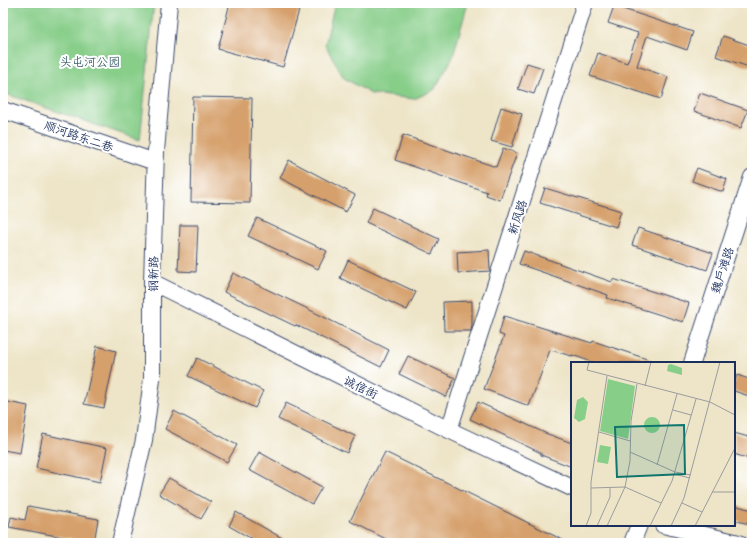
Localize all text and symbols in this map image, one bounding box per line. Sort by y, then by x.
park label: 头屯河公园 [60,53,120,70]
street label: 顺河路东二巷 [42,116,116,156]
street label: 新风路 [503,197,531,237]
street label: 魏户滩路 [706,245,738,295]
street label: 钢新路 [144,256,162,292]
inset map [571,362,735,526]
street label: 诚信街 [341,371,381,403]

